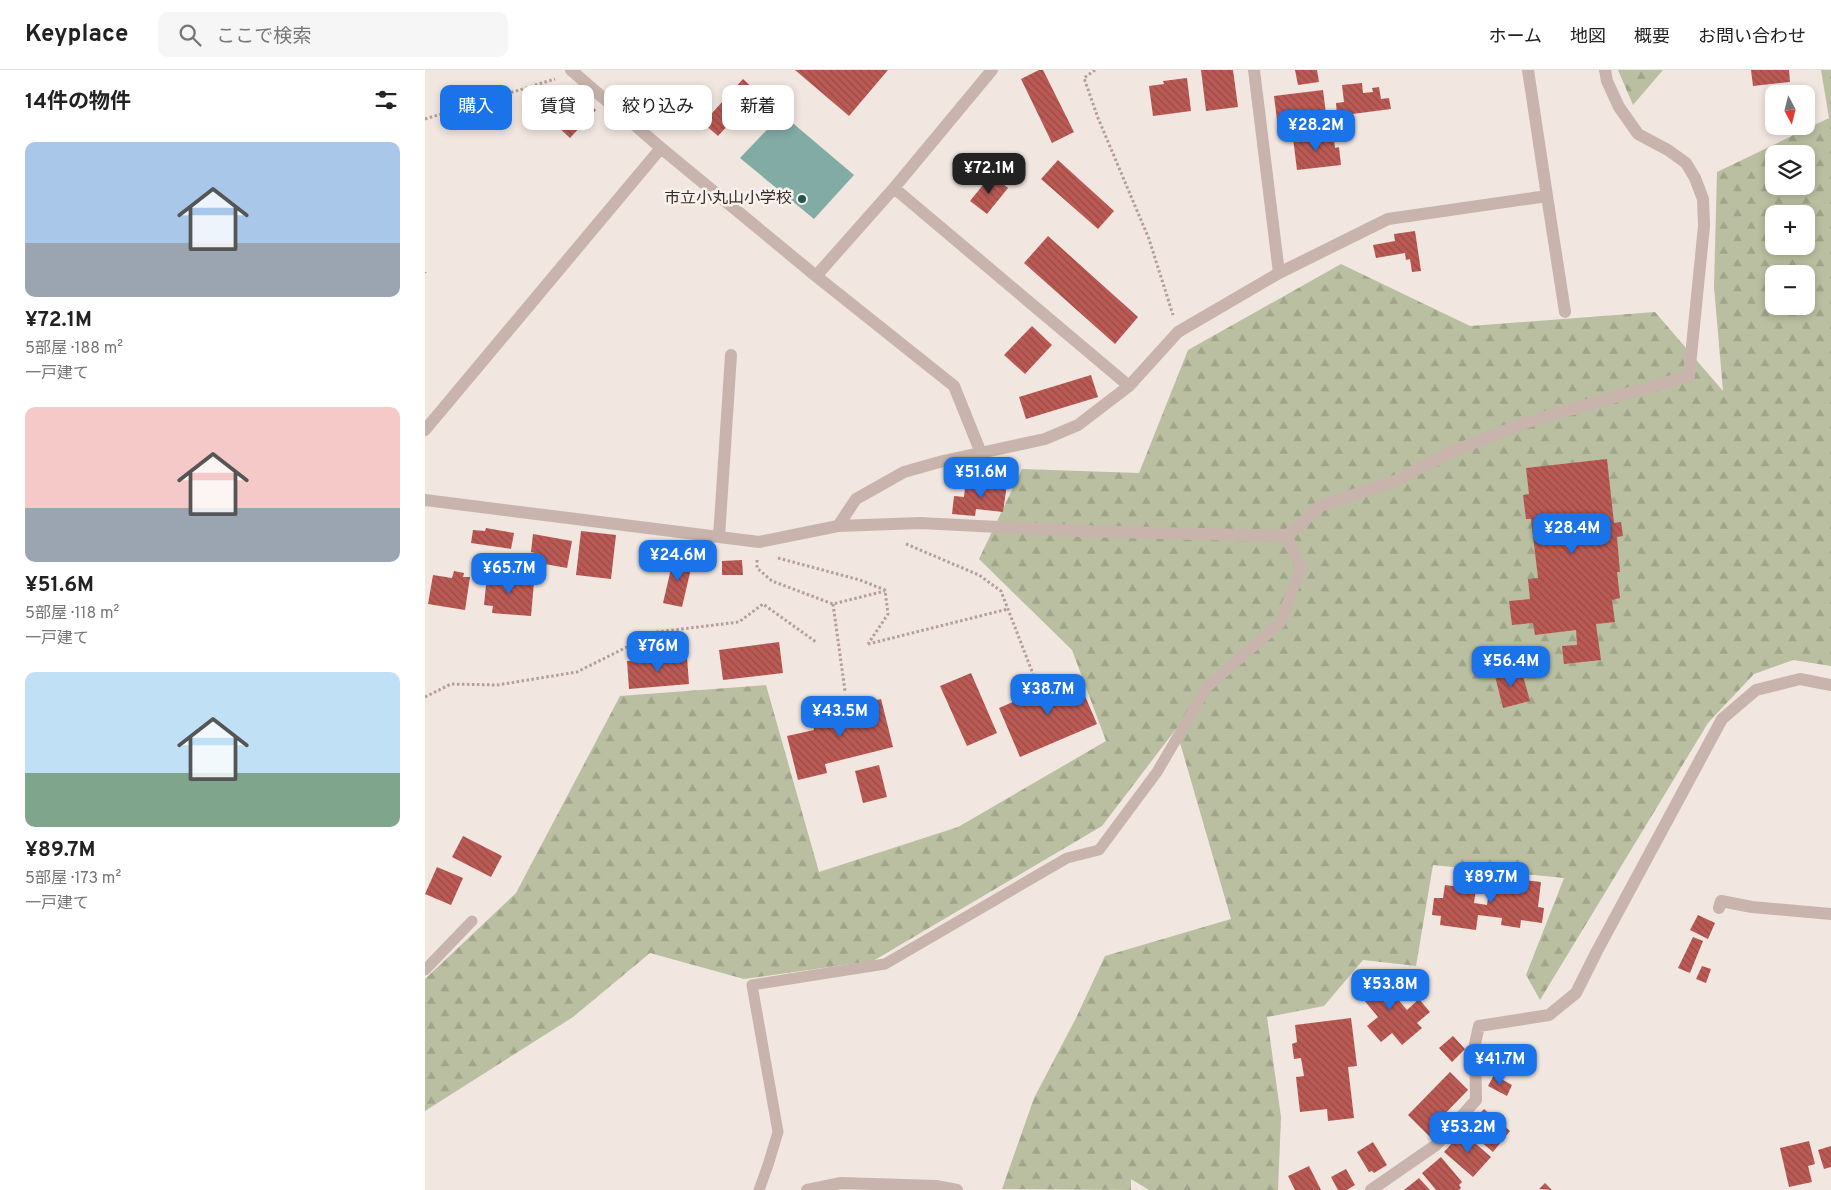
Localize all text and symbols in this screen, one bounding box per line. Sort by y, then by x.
search box [158,12,508,57]
text: Keyplace [25,20,128,50]
icon: search [176,21,204,49]
text: ここで検索 [216,25,311,49]
text: ホーム [1489,26,1542,49]
text: 地図 [1570,26,1606,49]
text: 概要 [1634,26,1670,49]
text: お問い合わせ [1698,26,1806,49]
chip: 購入 [440,85,512,130]
chip: 賃貸 [522,85,594,130]
chip: 絞り込み [604,85,712,130]
chip: 新着 [722,85,794,130]
north arrow [1765,85,1815,135]
map controls [1765,85,1815,315]
icon: filters [372,86,400,114]
text: 14件の物件 [25,89,131,116]
pin: ¥28.2M [1275,109,1357,152]
text: ¥28.2M [1288,116,1344,136]
button: layers [1765,145,1815,195]
pin: ¥72.1M [948,152,1030,195]
text: ¥72.1M [963,159,1015,179]
icon: home [168,174,258,264]
place label: 市立小丸山小学校 [664,189,792,209]
marker: 市立小丸山小学校 [796,193,808,205]
button: + [1765,205,1815,255]
button: − [1765,265,1815,315]
text: ¥72.1M [25,307,92,334]
text: 5部屋 · 188 m² [25,339,123,359]
text: 一戸建て [25,364,89,384]
icon: home [168,439,258,529]
pin: ¥51.6M [940,456,1022,499]
text: ¥51.6M [955,463,1007,483]
pin: ¥28.4M [1531,512,1613,555]
text: ¥28.4M [1544,519,1600,539]
pin: ¥24.6M [637,540,719,582]
text: ¥24.6M [650,546,706,566]
pin: ¥65.7M [468,552,550,595]
text: ¥65.7M [482,559,536,579]
text: ¥51.6M [25,572,94,599]
text: 5部屋 · 118 m² [25,604,119,624]
text: 一戸建て [25,629,89,649]
pin: ¥76M [628,630,688,673]
text: ¥76M [638,637,678,657]
pin: ¥56.4M [1470,646,1552,688]
text: ¥56.4M [1483,652,1539,672]
pin: ¥38.7M [1007,674,1089,716]
text: ¥38.7M [1021,680,1075,700]
pin: ¥43.5M [799,696,881,738]
text: ¥43.5M [812,702,868,722]
icon: home [168,704,258,794]
text: ¥89.7M [25,837,95,864]
pin: ¥89.7M [1450,862,1532,904]
text: ¥89.7M [1464,868,1518,888]
text: 5部屋 · 173 m² [25,869,121,889]
text: 一戸建て [25,894,89,914]
pin: ¥53.8M [1349,968,1431,1011]
text: ¥53.8M [1362,975,1418,995]
pin: ¥41.7M [1459,1044,1541,1086]
text: ¥41.7M [1475,1050,1525,1070]
pin: ¥53.2M [1427,1112,1509,1154]
text: ¥53.2M [1440,1118,1496,1138]

